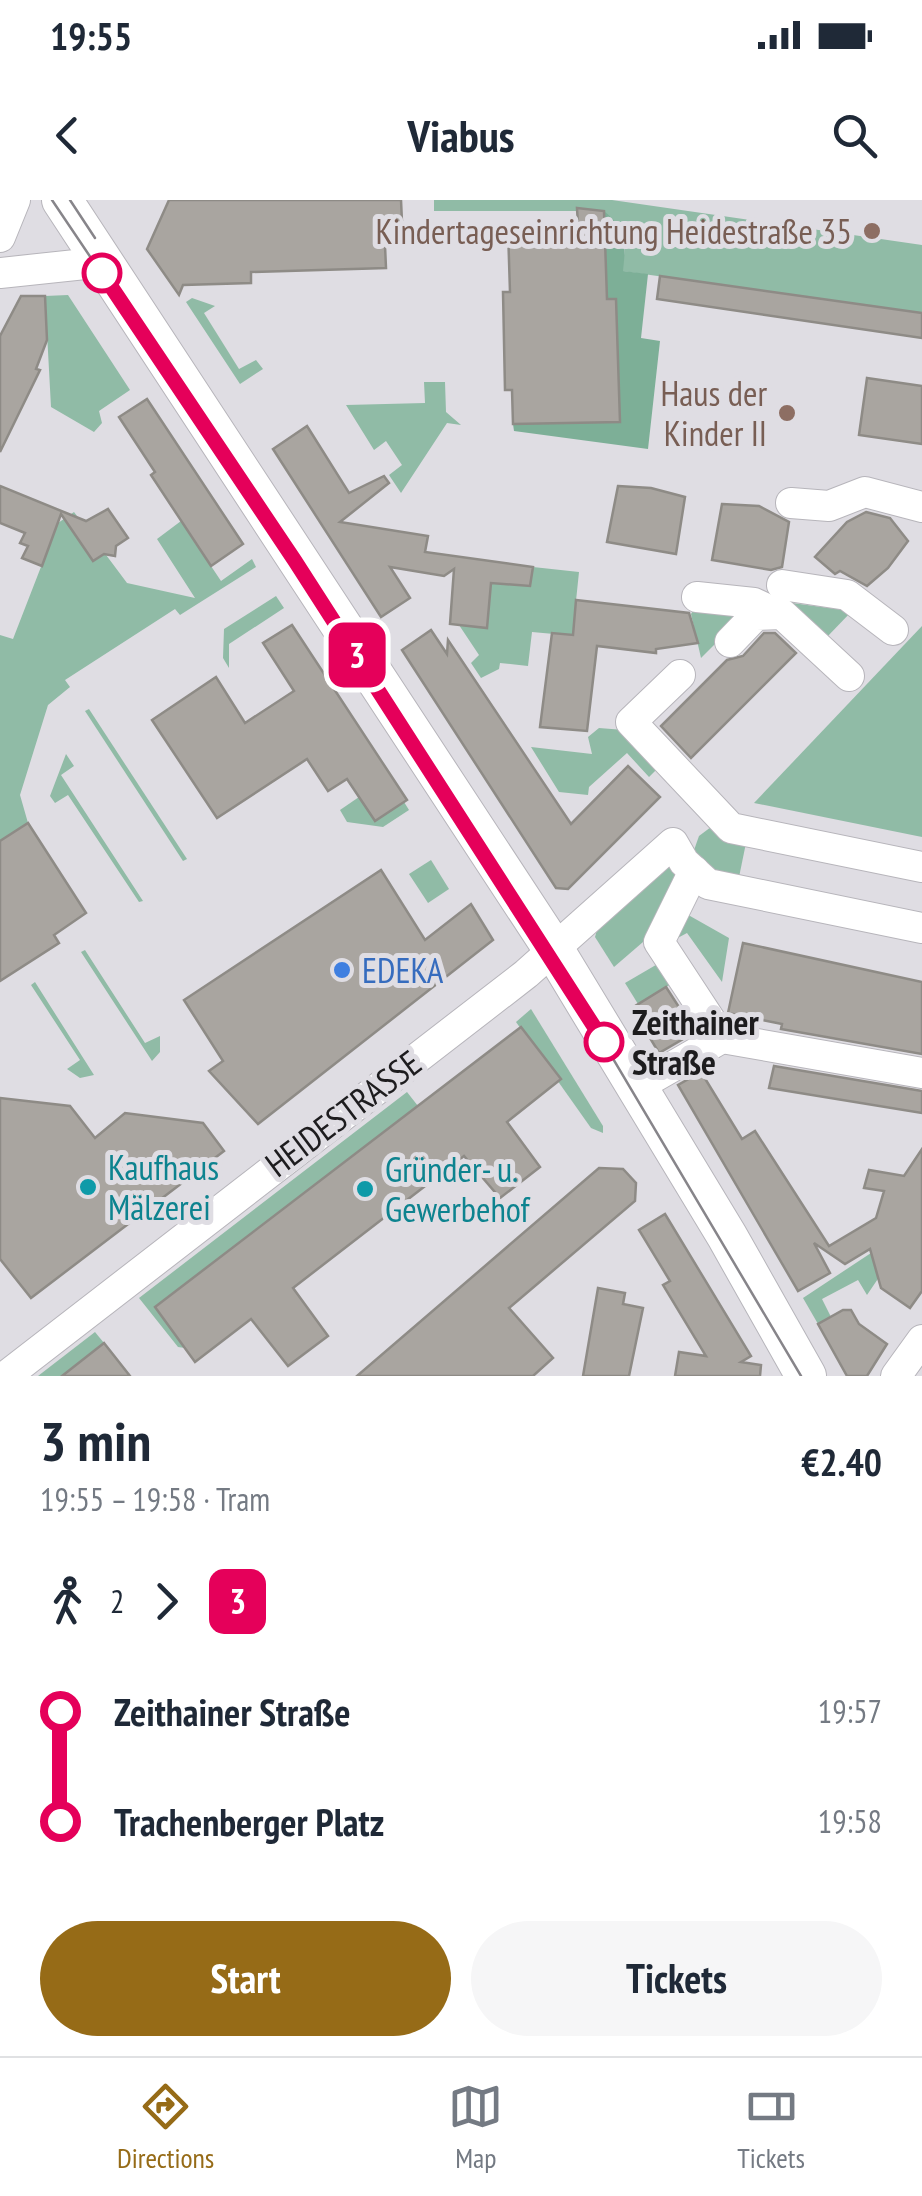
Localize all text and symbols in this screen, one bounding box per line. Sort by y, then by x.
text: 19:55 [50,11,132,60]
text: Viabus [407,106,515,164]
icon: back [40,108,95,163]
icon: search [827,108,882,163]
place label: Kindertageseinrichtung Heidestraße 35 [376,208,852,254]
marker: Kindertageseinrichtung Heidestraße 35 [861,220,883,242]
unlabelled marker [83,254,121,292]
place label: Haus der Kinder II [661,370,767,456]
marker: Haus der Kinder II [776,402,798,424]
line badge: 3 [324,622,390,688]
text: 3 [349,632,365,678]
place label: EDEKA [362,947,444,993]
marker: EDEKA [331,959,353,981]
place label: Zeithainer Straße [632,999,759,1085]
marker: Zeithainer Straße [585,1023,623,1061]
street label: HEIDESTRASSE [256,1039,430,1187]
place label: Kaufhaus Mälzerei [108,1144,219,1230]
place label: Gründer- u. Gewerbehof [385,1146,532,1232]
marker: Kaufhaus Mälzerei [77,1176,99,1198]
marker: Gründer- u. Gewerbehof [354,1178,376,1200]
text: 3 min [40,1405,151,1476]
text: €2.40 [801,1437,882,1486]
text: 19:55 – 19:58 · Tram [40,1478,270,1520]
icon: walk [40,1574,95,1629]
icon: forward [139,1574,194,1629]
text: 3 [229,1578,246,1624]
text: 2 [110,1580,124,1622]
text: Zeithainer Straße [114,1687,350,1736]
text: 19:57 [818,1690,882,1732]
text: Trachenberger Platz [114,1797,384,1846]
text: 19:58 [818,1800,882,1842]
button: Start [40,1921,451,2036]
button: Tickets [471,1921,882,2036]
tab: Directions [117,2079,214,2176]
tab: Map [448,2079,503,2176]
tab: Tickets [737,2079,805,2176]

